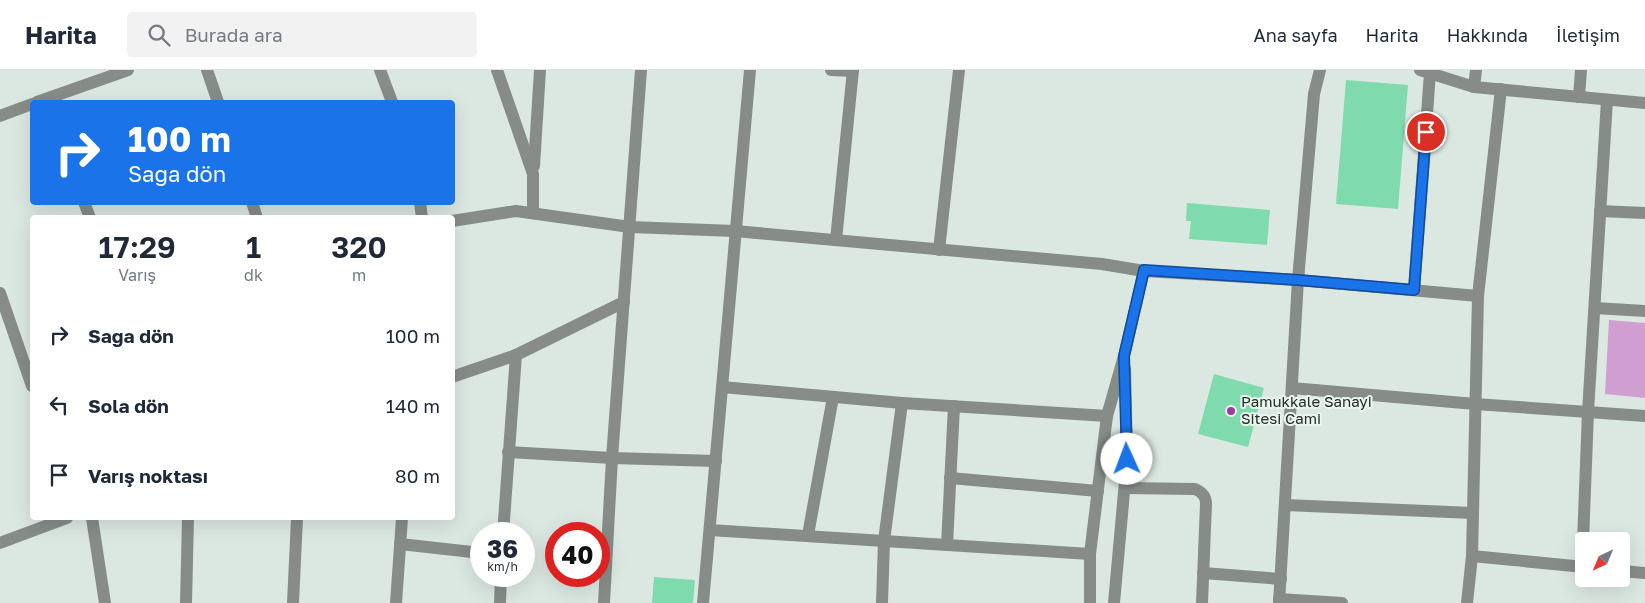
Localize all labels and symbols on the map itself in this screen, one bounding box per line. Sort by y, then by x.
pin [1405,111,1447,153]
place label: Pamukkale Sanayi Sitesi Cami [1241,392,1372,427]
marker: Pamukkale Sanayi Sitesi Cami [1225,405,1237,417]
position arrow [1100,432,1152,484]
speed limit sign: 40 [545,522,610,587]
north arrow [1575,532,1630,588]

